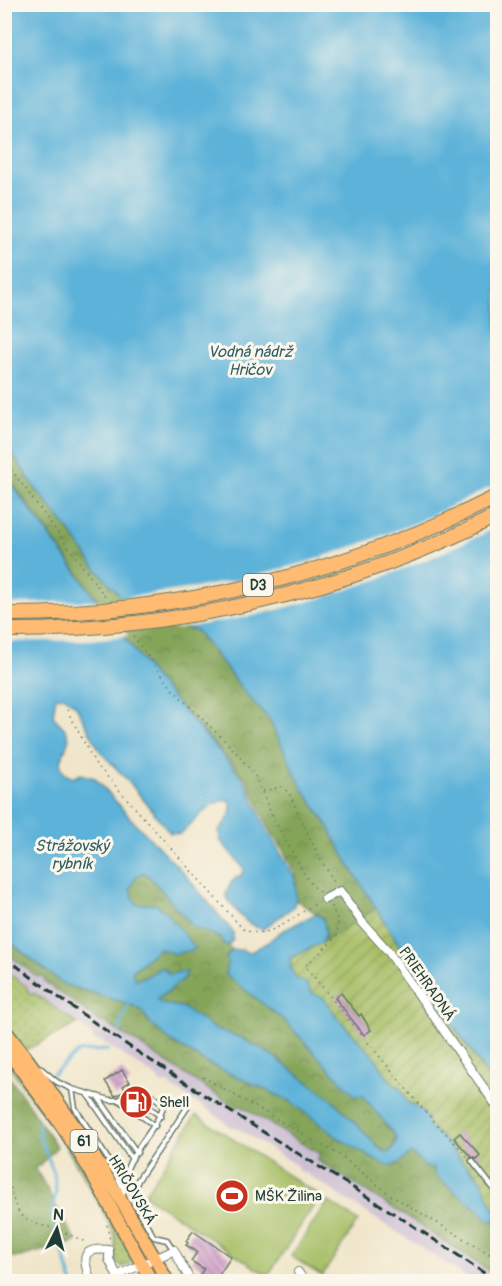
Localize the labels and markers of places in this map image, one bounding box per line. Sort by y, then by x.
fuel station icon: Shell [118,1084,154,1120]
place label: Shell [159,1093,189,1112]
sports icon: MŠK Žilina [214,1178,250,1214]
place label: MŠK Žilina [255,1187,322,1206]

